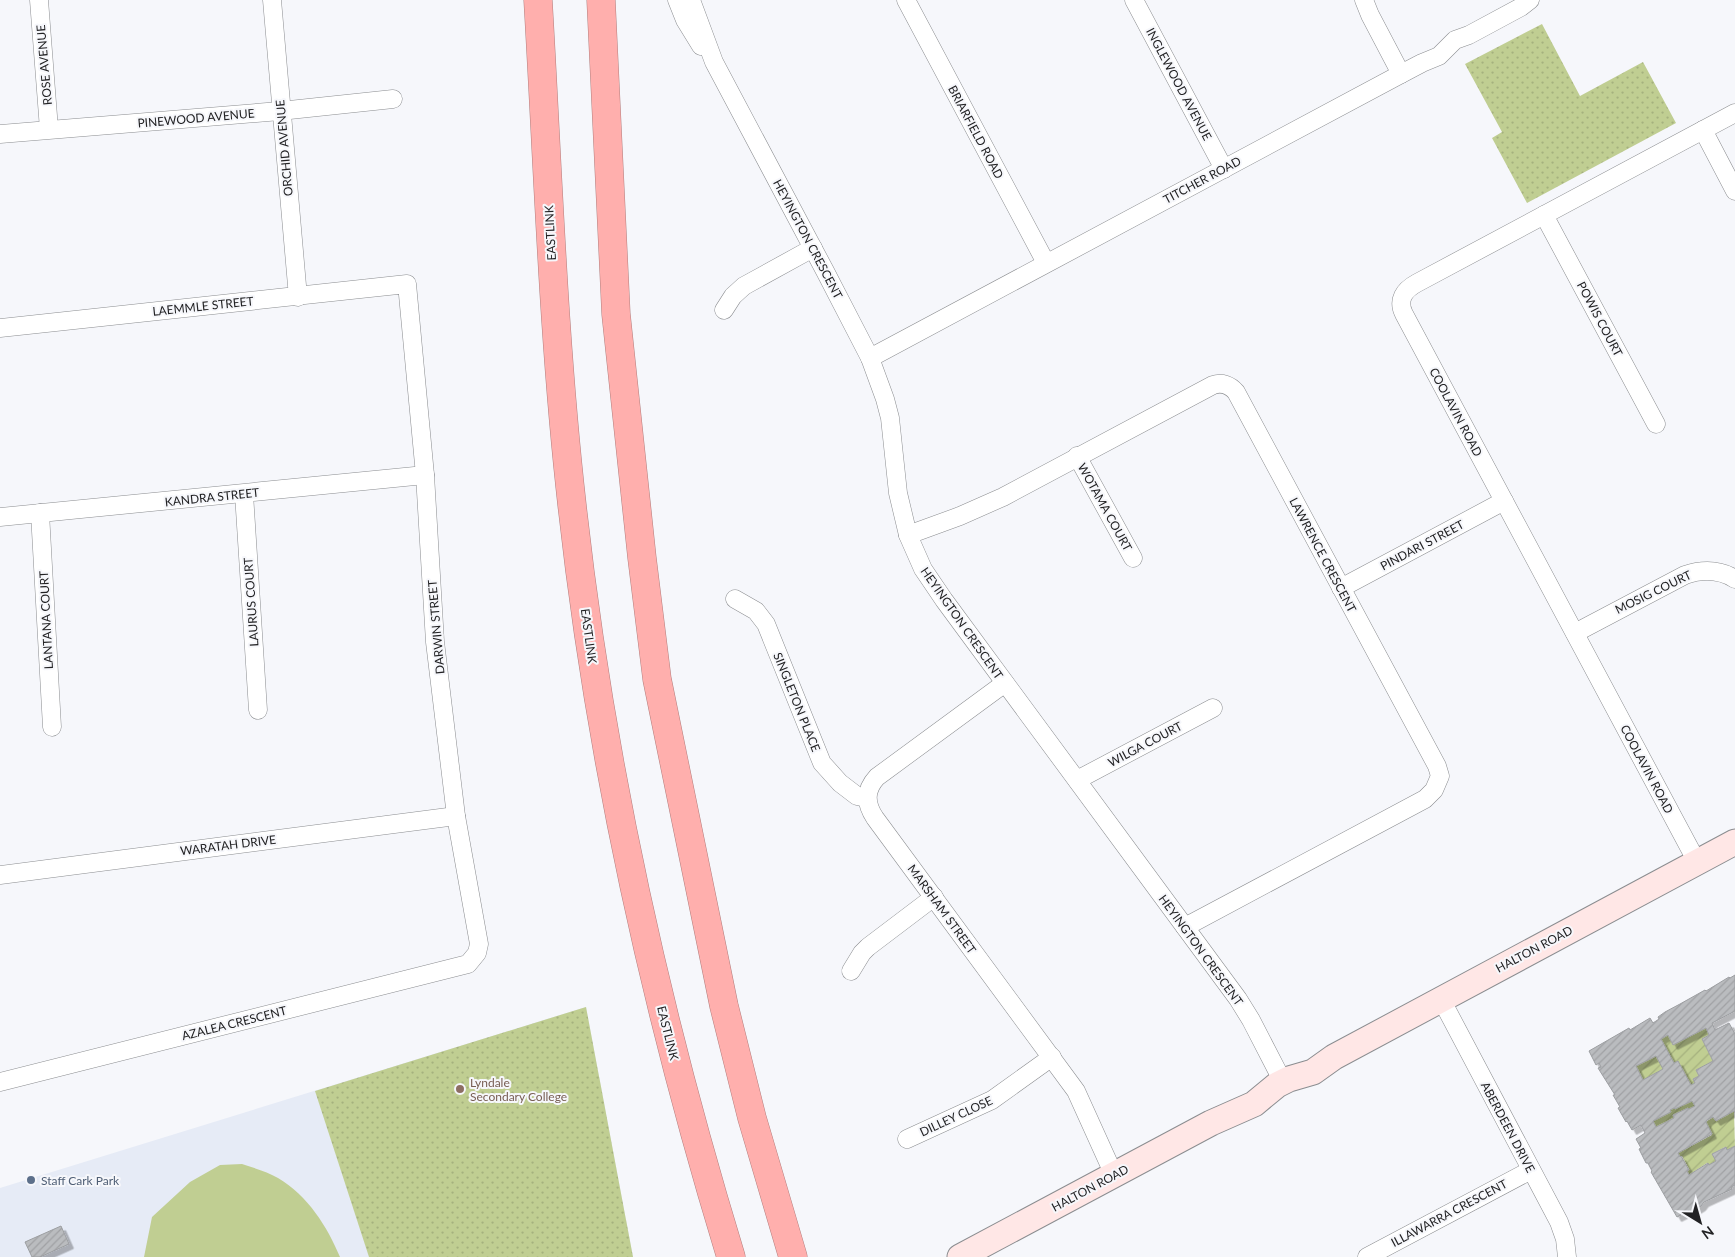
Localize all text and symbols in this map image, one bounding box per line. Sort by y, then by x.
street label: ROSE AVENUE [33,24,55,106]
street label: INGLEWOOD AVENUE [1143,25,1215,143]
street label: BRIARFIELD ROAD [945,83,1007,181]
street label: ORCHID AVENUE [272,99,296,197]
street label: PINEWOOD AVENUE [137,105,255,131]
street label: TITCHER ROAD [1161,153,1243,207]
street label: HEYINGTON CRESCENT [770,177,846,301]
street label: EASTLINK [541,205,559,261]
street label: POWIS COURT [1574,279,1626,359]
street label: LAEMMLE STREET [152,293,254,319]
street label: COOLAVIN ROAD [1426,365,1486,459]
street label: WOTAMA COURT [1075,460,1135,554]
street label: KANDRA STREET [164,485,260,509]
street label: LAWRENCE CRESCENT [1286,495,1360,615]
street label: PINDARI STREET [1378,517,1466,573]
street label: LAURUS COURT [240,557,262,647]
street label: HEYINGTON CRESCENT [918,564,1006,682]
street label: MOSIG COURT [1612,567,1694,617]
street label: LANTANA COURT [36,570,56,670]
street label: DARWIN STREET [424,579,448,675]
street label: EASTLINK [578,608,600,664]
street label: SINGLETON PLACE [770,650,824,754]
street label: WILGA COURT [1105,718,1185,770]
street label: COOLAVIN ROAD [1617,722,1677,816]
street label: WARATAH DRIVE [179,832,277,858]
street label: MARSHAM STREET [905,861,979,957]
street label: HEYINGTON CRESCENT [1156,892,1246,1008]
street label: HALTON ROAD [1493,922,1575,976]
street label: AZALEA CRESCENT [180,1003,288,1043]
street label: EASTLINK [654,1004,682,1062]
place label: Lyndale Secondary College [470,1075,567,1104]
street label: ABERDEEN DRIVE [1478,1079,1538,1175]
marker: Lyndale Secondary College [454,1083,466,1095]
street label: DILLEY CLOSE [917,1093,995,1139]
street label: HALTON ROAD [1049,1161,1131,1215]
place label: Staff Cark Park [41,1173,120,1188]
marker: Staff Cark Park [25,1174,37,1186]
street label: ILLAWARRA CRESCENT [1388,1176,1510,1250]
north arrow [1675,1197,1725,1247]
text: N [1699,1223,1718,1243]

